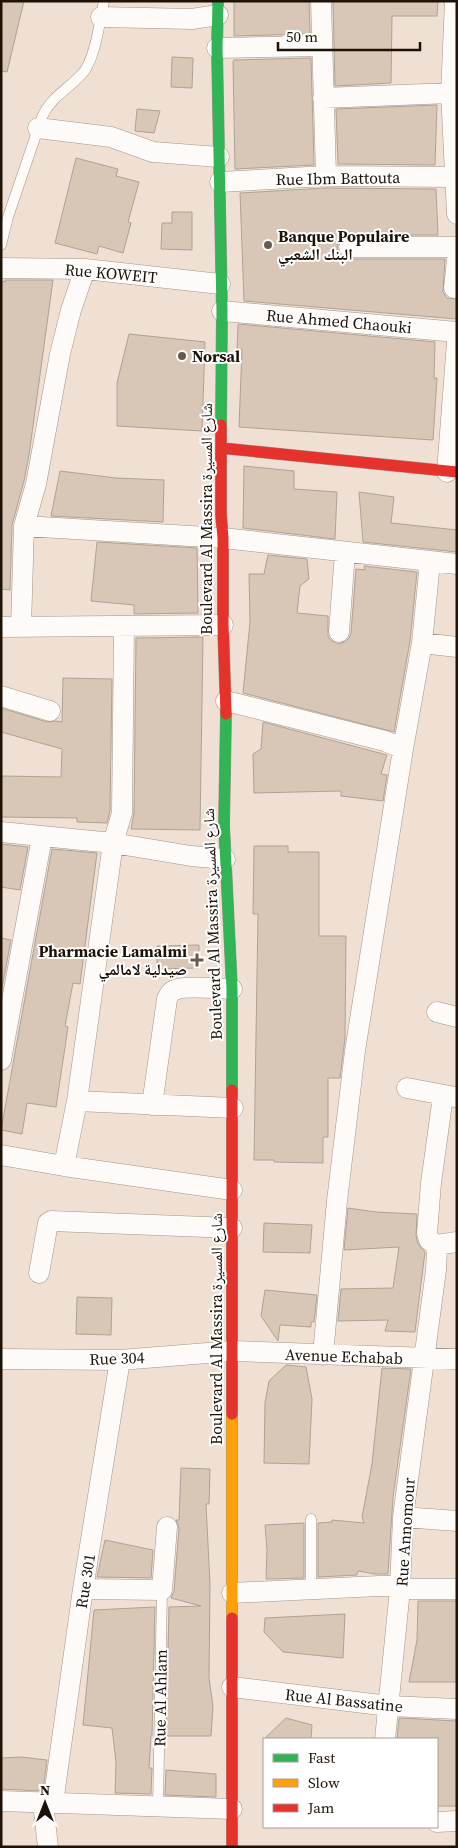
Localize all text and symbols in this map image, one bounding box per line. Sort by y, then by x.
scale bar [278,20,420,52]
text: 50 m [286,26,318,47]
street label: Rue Ibm Battouta [275,166,401,190]
place label: Banque Populaire البنك الشعبي [278,225,409,267]
marker: Banque Populaire البنك الشعبي [262,239,274,251]
street label: Rue KOWEIT [64,258,159,288]
street label: Rue Ahmed Chaouki [265,304,413,338]
place label: Norsal [192,345,240,367]
marker: Norsal [176,350,188,362]
street label: Boulevard Al Massira شارع المسيرة [195,403,217,635]
street label: Boulevard Al Massira شارع المسيرة [197,808,227,1040]
place label: Pharmacie Lamalmi صيدلية لامالمي [38,940,187,982]
marker: Pharmacie Lamalmi صيدلية لامالمي [191,954,203,966]
street label: Boulevard Al Massira شارع المسيرة [205,1213,227,1445]
street label: Avenue Echabab [285,1343,403,1369]
street label: Rue 304 [89,1346,145,1370]
street label: Rue Annomour [390,1477,420,1587]
street label: Rue 301 [70,1552,100,1610]
street label: Rue Al Ahlam [148,1649,172,1747]
street label: Rue Al Bassatine [284,1683,404,1717]
legend [263,1738,438,1828]
text: Fast [308,1747,335,1768]
text: Slow [308,1772,340,1793]
north arrow [20,1778,70,1828]
text: N [40,1780,50,1800]
text: Jam [307,1797,335,1818]

